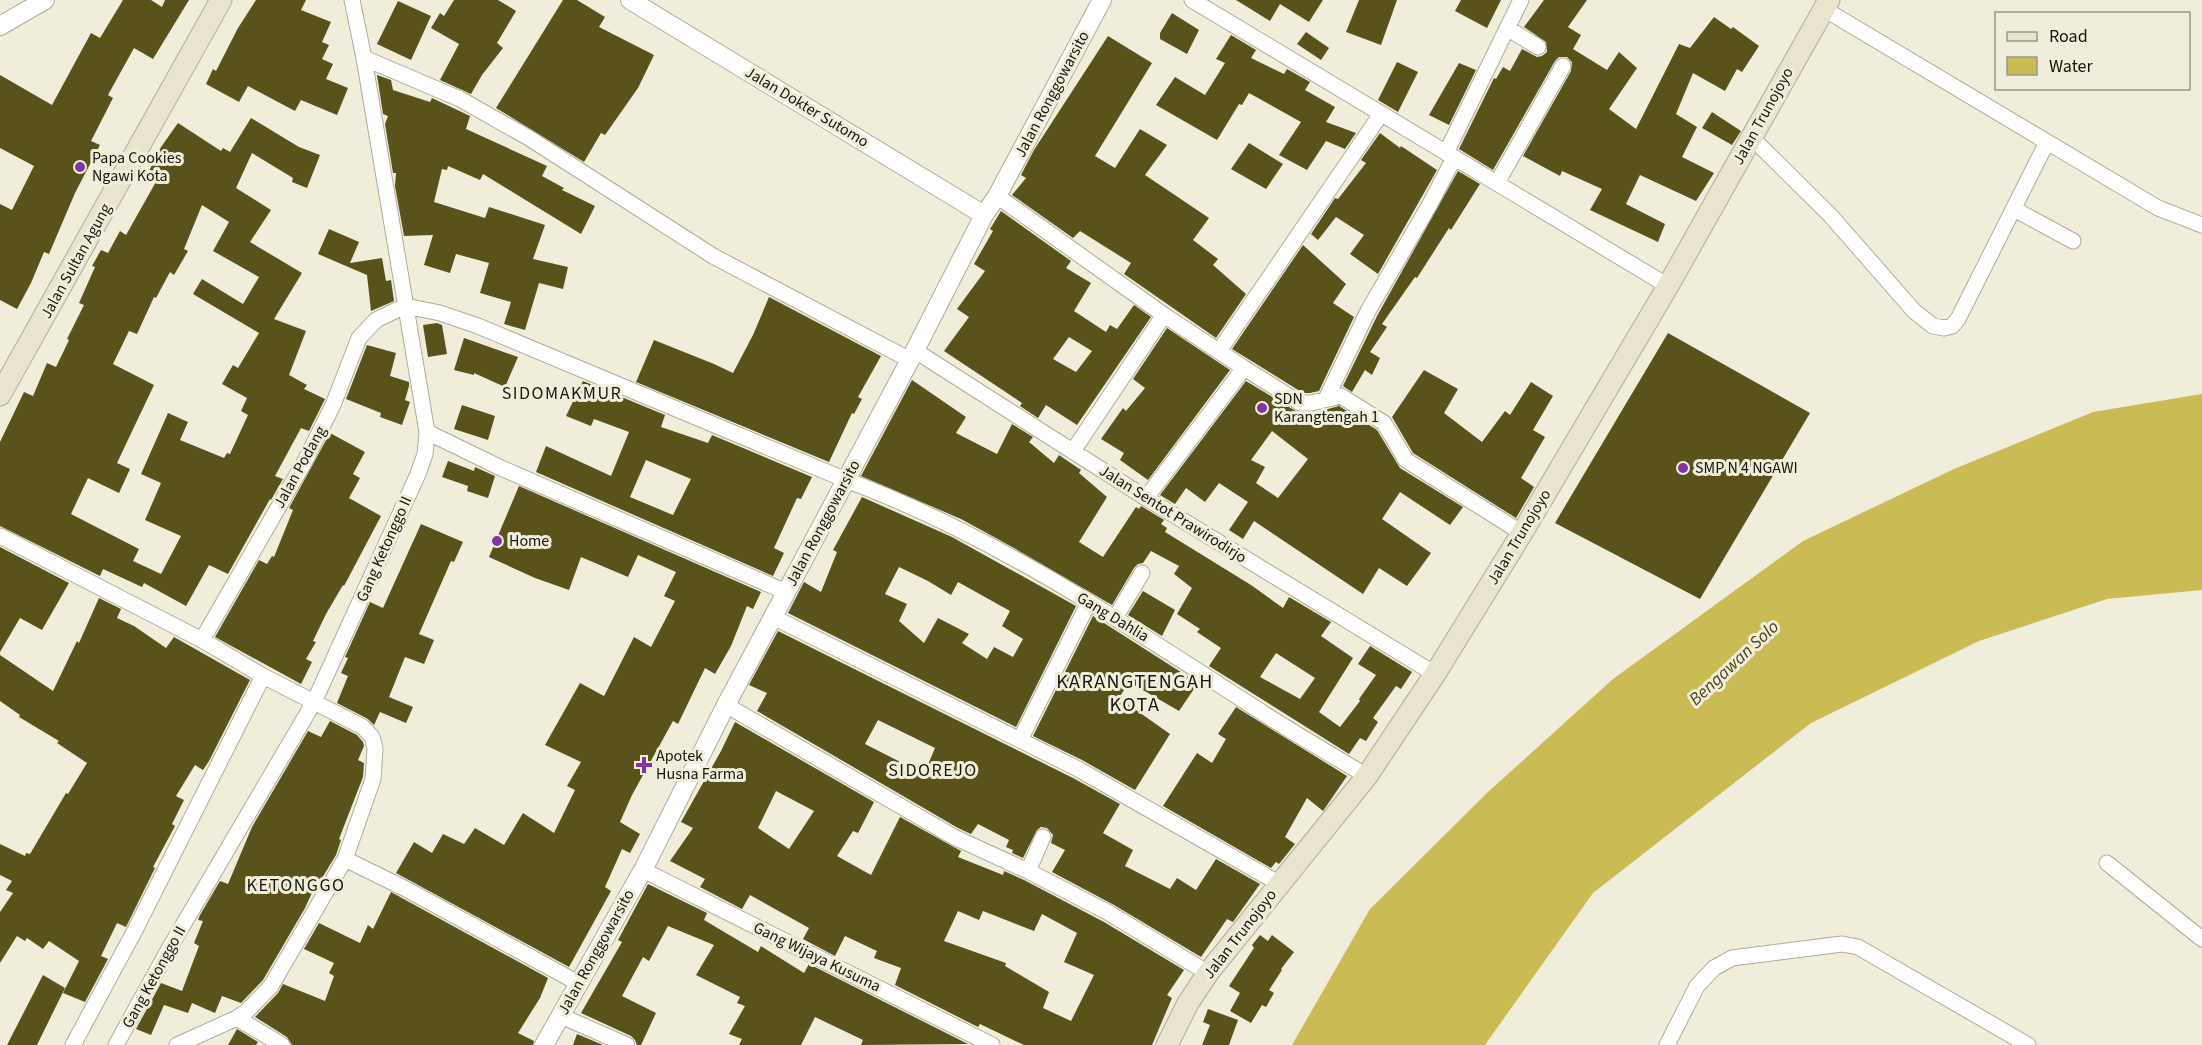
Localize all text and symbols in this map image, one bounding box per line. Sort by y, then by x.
legend [1995,12,2190,90]
text: Road [2049,24,2088,49]
street label: Jalan Ronggowarsito [1009,27,1095,161]
text: Water [2049,54,2093,79]
street label: Jalan Dokter Sutomo [741,61,873,153]
street label: Jalan Trunojoyo [1727,63,1799,169]
place label: Papa Cookies Ngawi Kota [92,147,182,187]
marker: Papa Cookies Ngawi Kota [73,160,87,174]
street label: Jalan Sultan Agung [35,199,117,323]
district label: SIDOMAKMUR [502,381,622,406]
place label: SDN Karangtengah 1 [1274,388,1379,428]
marker: SDN Karangtengah 1 [1255,401,1269,415]
street label: Jalan Podang [268,422,332,512]
street label: Jalan Ronggowarsito [780,456,866,590]
place label: SMP N 4 NGAWI [1695,457,1798,479]
street label: Jalan Sentot Prawirodirjo [1095,460,1251,568]
marker: SMP N 4 NGAWI [1676,461,1690,475]
street label: Jalan Trunojoyo [1482,485,1556,589]
street label: Gang Ketonggo II [351,493,417,605]
place label: Home [509,530,549,552]
marker: Home [490,534,504,548]
street label: Gang Dahlia [1073,587,1153,647]
water label: Bengawan Solo [1683,615,1785,711]
district label: KARANGTENGAH KOTA [1056,668,1214,719]
place label: Apotek Husna Farma [656,745,744,785]
marker: Apotek Husna Farma [637,758,651,772]
district label: SIDOREJO [888,758,978,783]
district label: KETONGGO [247,873,345,898]
street label: Jalan Ronggowarsito [552,885,640,1019]
street label: Jalan Trunojoyo [1198,885,1282,983]
street label: Gang Wijaya Kusuma [750,917,884,997]
street label: Gang Ketonggo II [117,922,191,1032]

